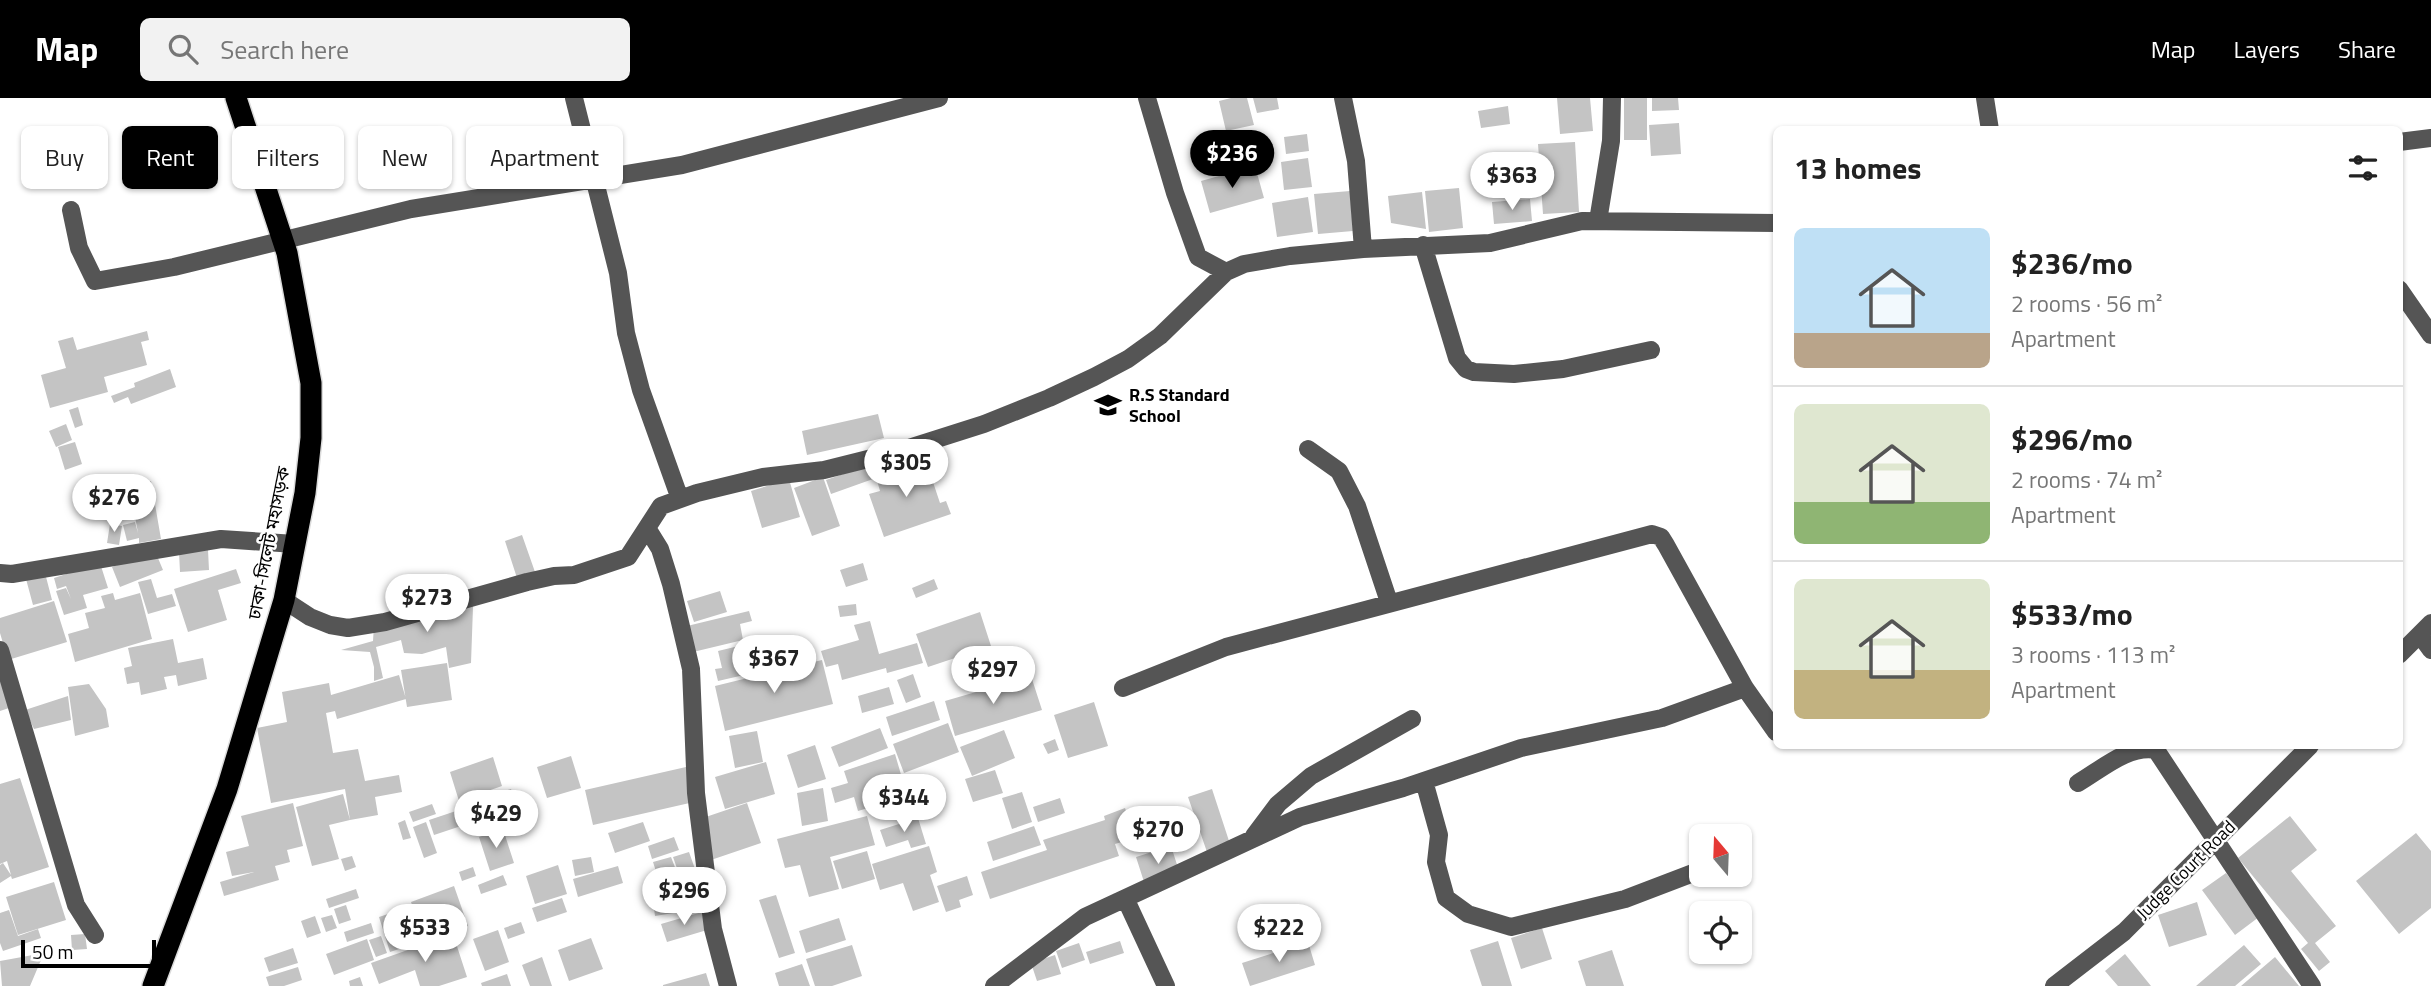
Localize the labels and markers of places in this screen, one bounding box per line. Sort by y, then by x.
pin: $236 [1191,130,1273,190]
pin: $363 [1471,152,1553,212]
place label: R.S Standard School [1129,381,1230,429]
school or university icon: R.S Standard School [1093,390,1123,420]
pin: $305 [865,440,947,499]
pin: $276 [73,474,155,534]
pin: $273 [386,574,468,634]
pin: $367 [733,636,815,695]
pin: $297 [952,646,1034,706]
pin: $344 [863,774,945,834]
pin: $429 [455,790,537,850]
pin: $270 [1117,806,1199,866]
pin: $296 [643,868,725,927]
pin: $533 [384,904,466,964]
pin: $222 [1238,904,1320,964]

